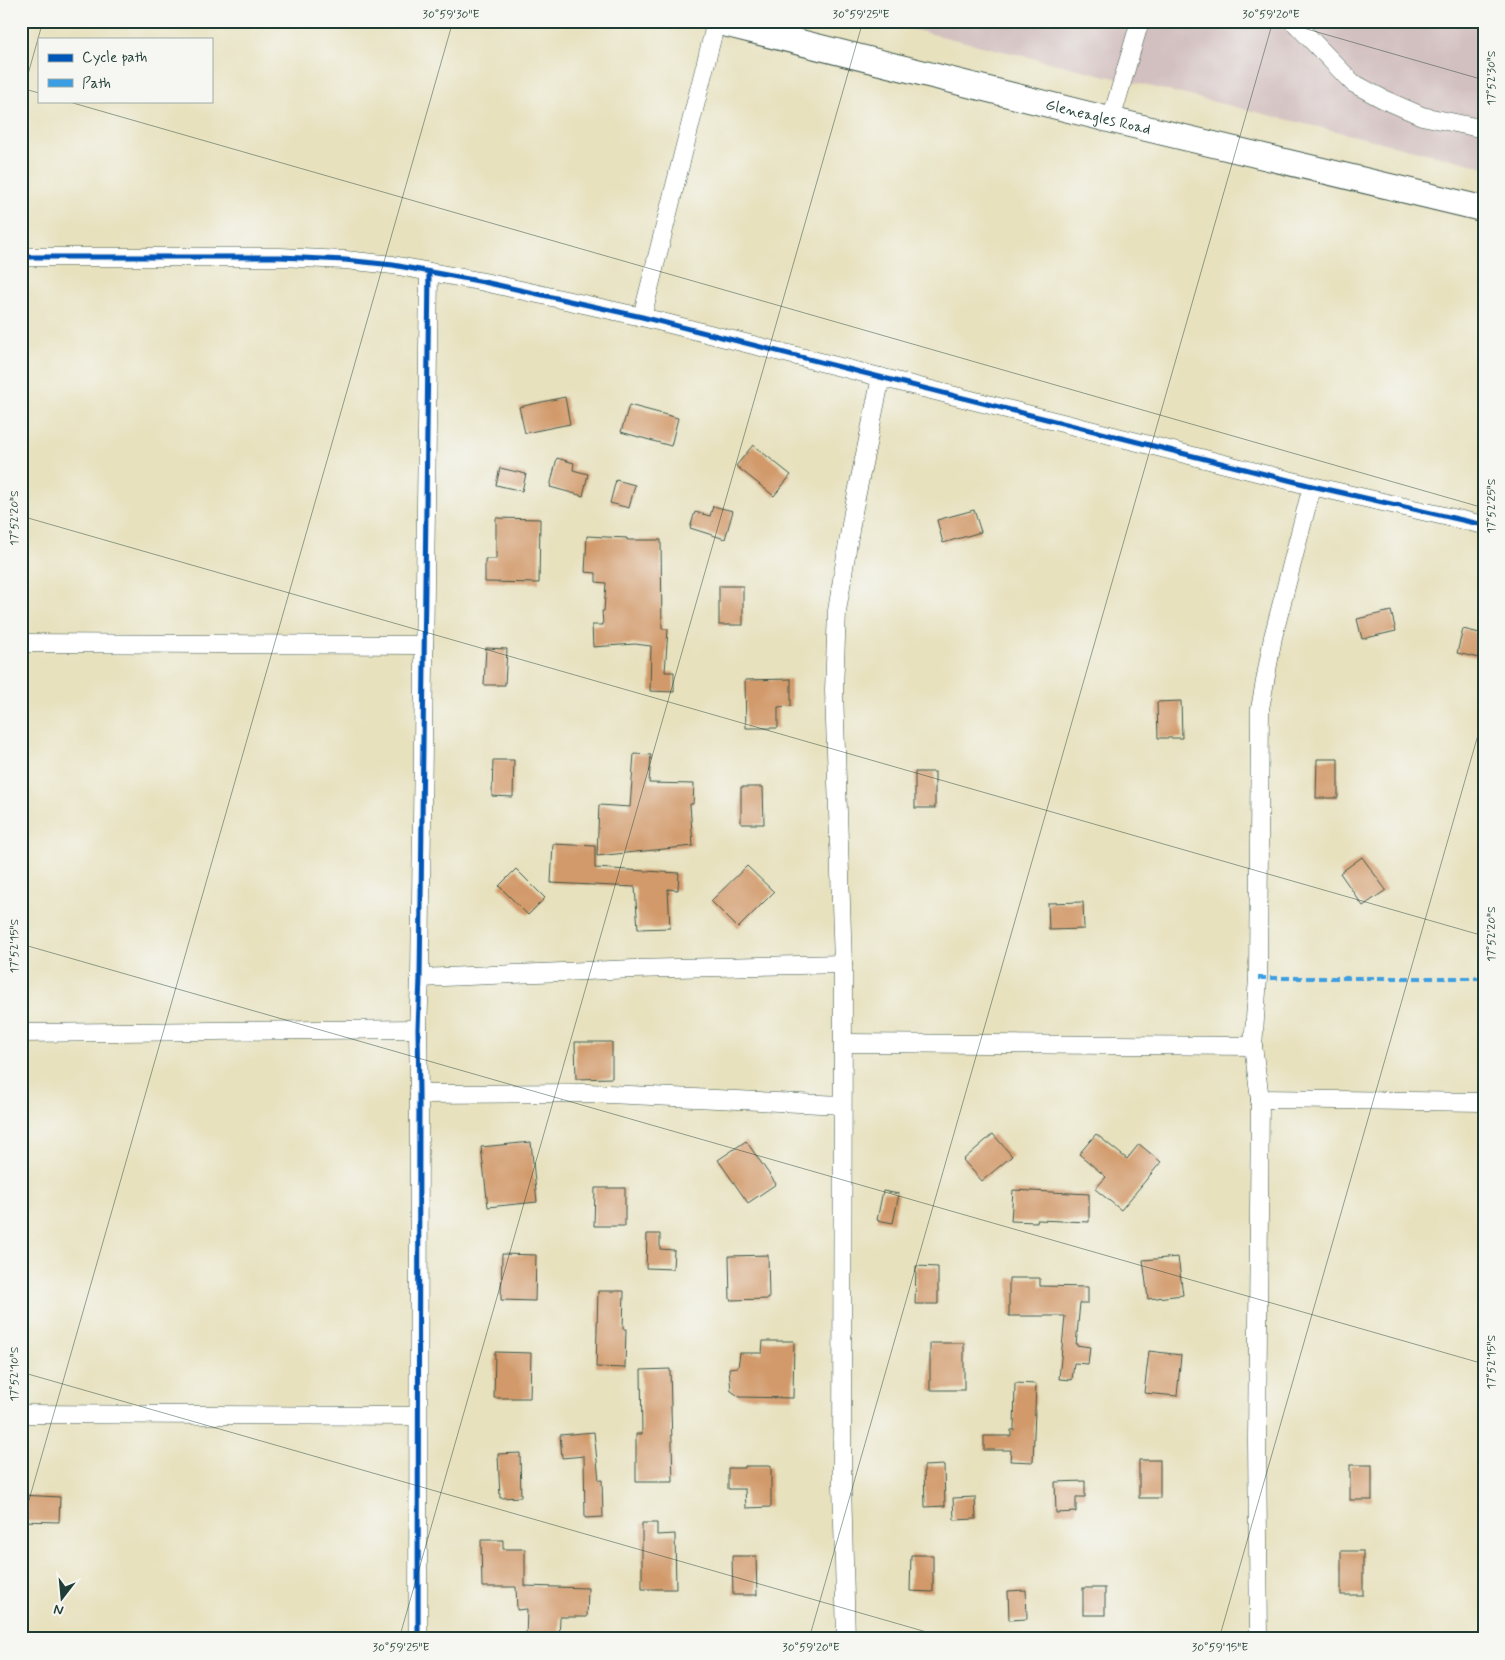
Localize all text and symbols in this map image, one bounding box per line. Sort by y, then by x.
text: 30°59'30"E [423,7,479,23]
text: 30°59'25"E [833,7,889,23]
text: 30°59'20"E [1242,7,1300,23]
legend [38,38,212,102]
text: Cycle path [82,48,147,68]
text: 17°52'30"S [1484,50,1500,105]
text: Path [82,74,111,94]
street label: Gleneagles Road [1043,95,1153,140]
text: 17°52'25"S [1484,478,1500,533]
text: 17°52'20"S [7,490,23,546]
text: 17°52'20"S [1484,906,1500,962]
text: 17°52'15"S [7,918,23,973]
text: 17°52'15"S [1484,1334,1500,1389]
text: 17°52'10"S [7,1346,23,1401]
north arrow [38,1572,88,1622]
text: N [52,1600,66,1619]
text: 30°59'25"E [373,1640,429,1656]
text: 30°59'20"E [782,1640,840,1656]
text: 30°59'15"E [1192,1640,1248,1656]

